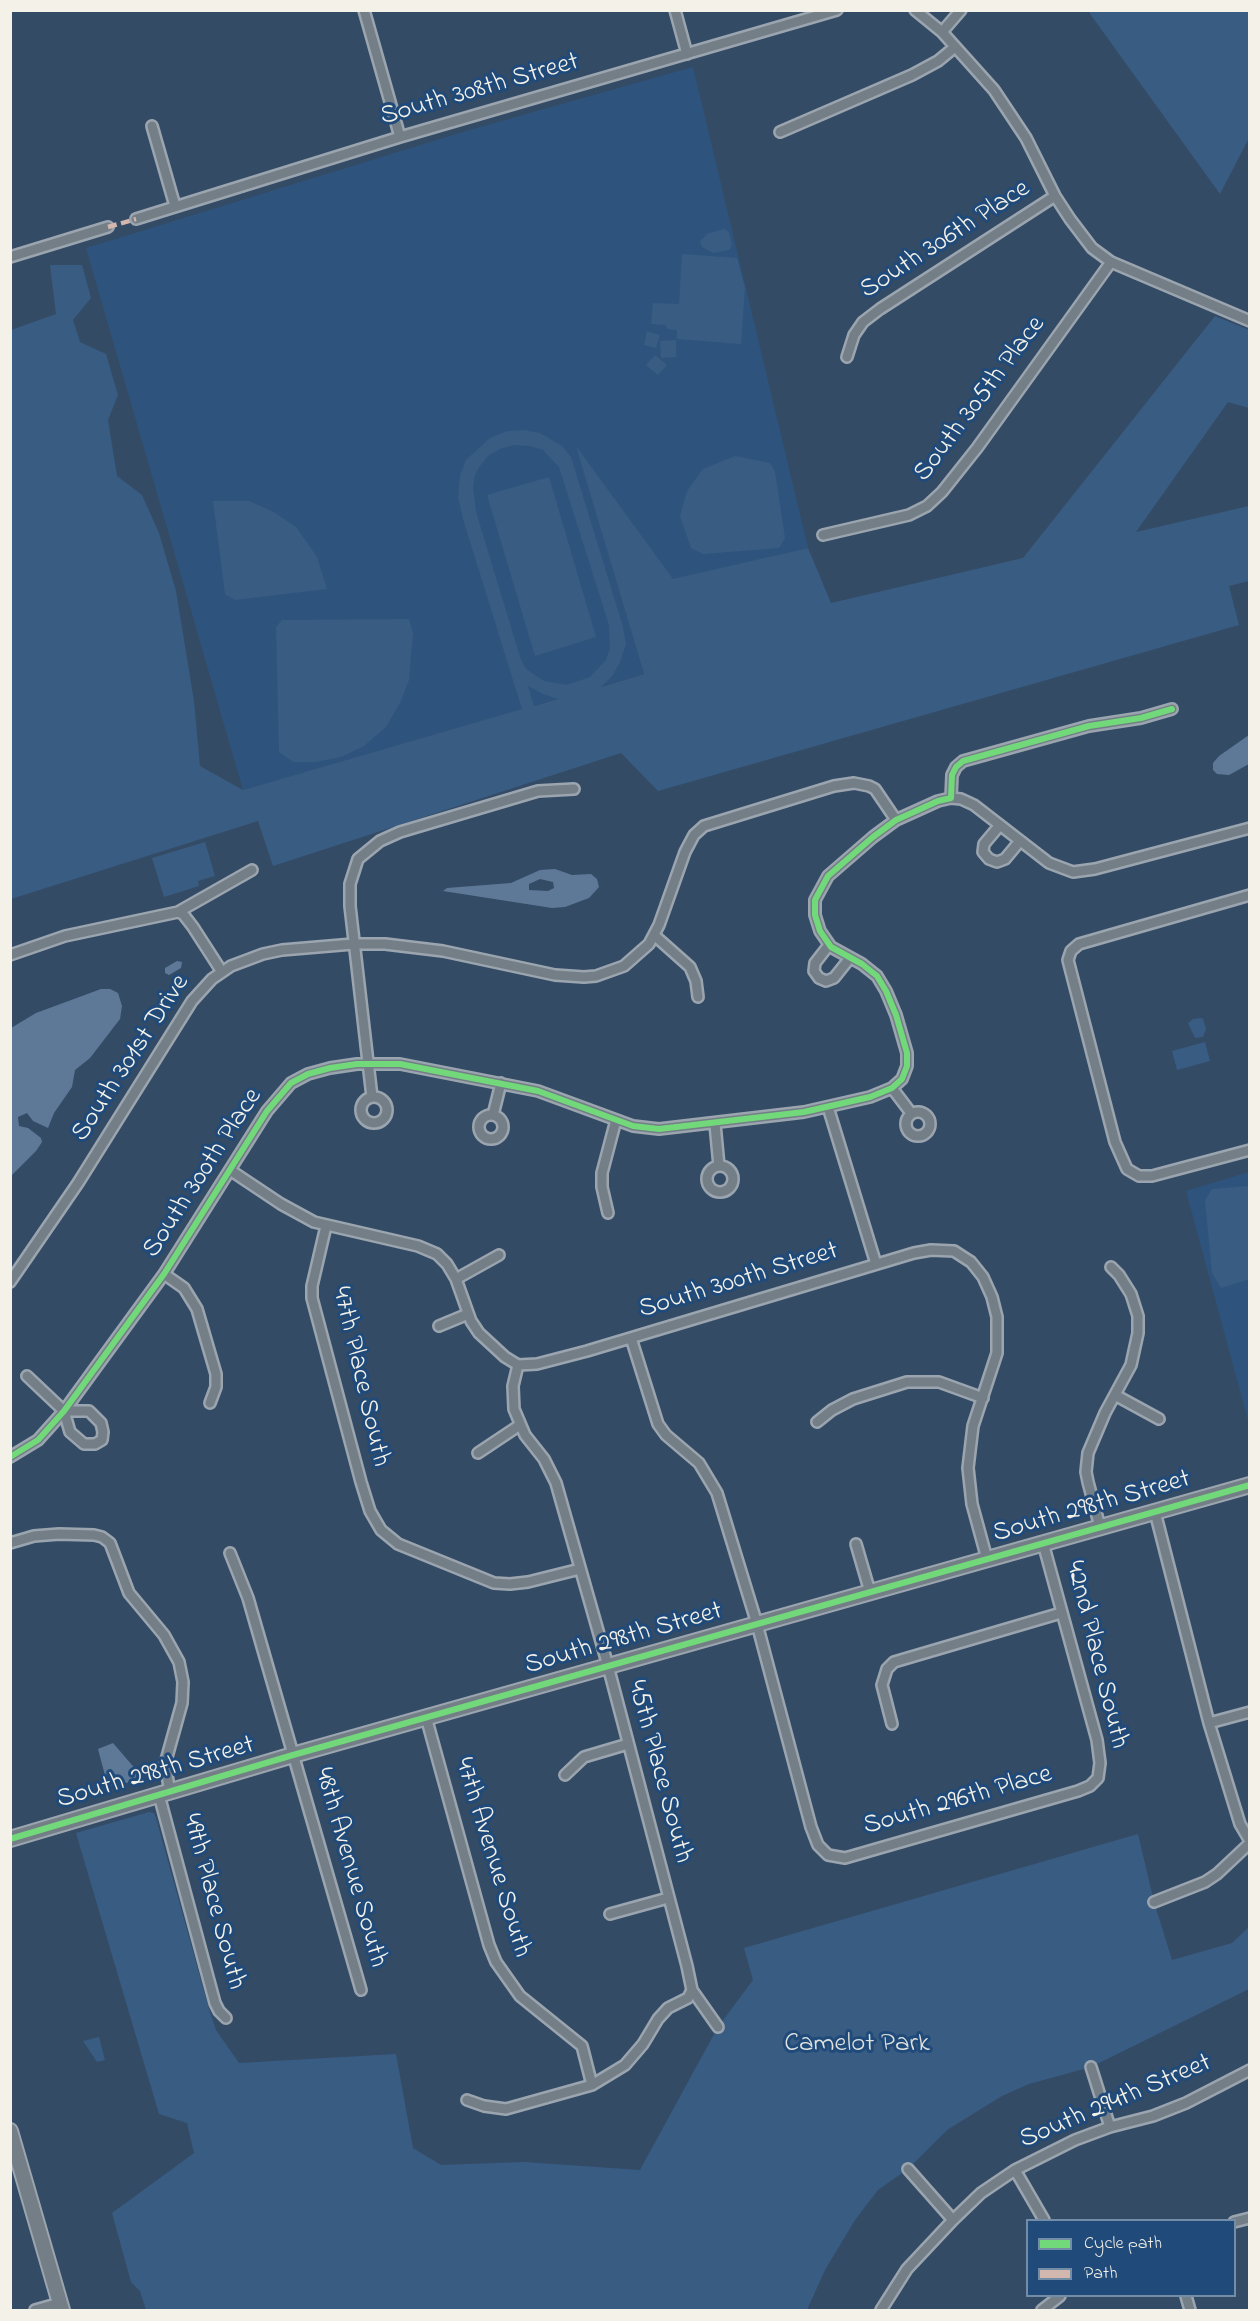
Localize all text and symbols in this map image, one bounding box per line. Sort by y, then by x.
street label: South 308th Street [377,47,583,135]
street label: South 306th Place [855,174,1037,308]
street label: South 305th Place [908,311,1054,489]
street label: South 301st Drive [66,969,198,1149]
street label: South 300th Place [137,1083,271,1265]
street label: South 300th Street [636,1236,842,1328]
street label: 47th Place South [323,1284,395,1470]
street label: South 298th Street [990,1464,1194,1552]
street label: 42nd Place South [1056,1558,1134,1752]
street label: South 298th Street [522,1596,726,1684]
street label: 45th Place South [618,1677,698,1867]
street label: South 298th Street [54,1730,258,1818]
street label: 47th Avenue South [445,1754,537,1962]
street label: South 296th Place [860,1760,1056,1844]
street label: 48th Avenue South [305,1765,393,1971]
street label: 49th Place South [173,1811,251,1993]
park label: Camelot Park [784,2030,930,2062]
street label: South 294th Street [1015,2048,1217,2158]
legend [1026,2219,1236,2297]
text: Cycle path [1084,2231,1162,2257]
text: Path [1084,2261,1118,2287]

